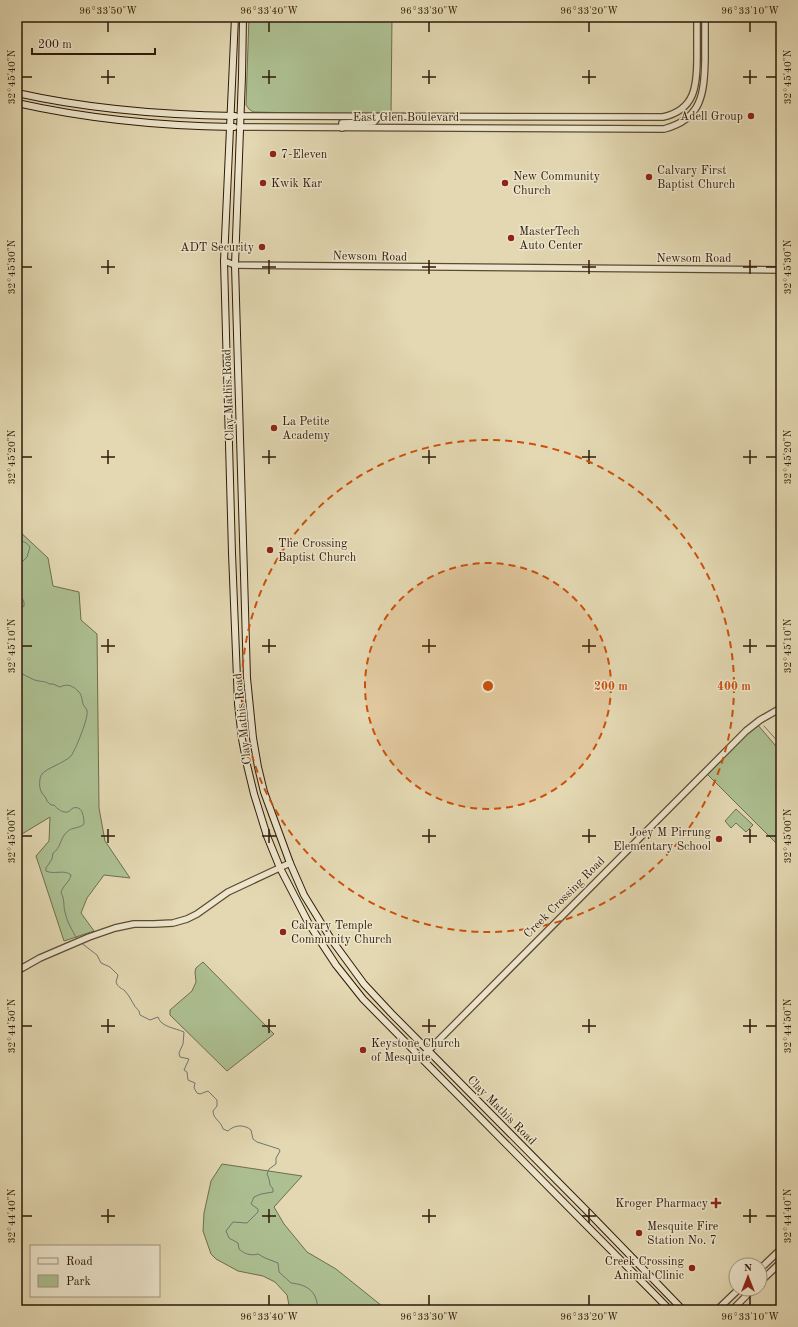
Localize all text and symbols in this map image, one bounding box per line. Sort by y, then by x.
text: 96°33'50"W [79,6,137,16]
text: 96°33'40"W [240,6,298,16]
text: 96°33'30"W [400,6,458,16]
text: 96°33'20"W [560,6,618,16]
text: 96°33'10"W [721,6,779,16]
scale bar [32,30,155,56]
text: 200 m [38,39,72,51]
text: 32°45'40"N [7,49,17,104]
text: 32°45'40"N [783,49,793,104]
place label: Adell Group [680,111,743,123]
marker: Adell Group [746,111,756,121]
street label: East Glen Boulevard [353,112,459,124]
marker: 7-Eleven [268,149,278,159]
place label: 7-Eleven [281,149,328,161]
place label: Calvary First Baptist Church [657,165,736,191]
place label: New Community Church [513,171,601,197]
marker: Calvary First Baptist Church [644,172,654,182]
marker: Kwik Kar [258,178,268,188]
place label: Kwik Kar [271,178,322,190]
marker: New Community Church [500,178,510,188]
place label: MasterTech Auto Center [519,226,583,252]
marker: MasterTech Auto Center [506,233,516,243]
text: 32°45'30"N [7,239,17,294]
text: 32°45'30"N [783,239,793,294]
place label: ADT Security [180,242,255,254]
marker: ADT Security [257,242,267,252]
street label: Newsom Road [332,250,408,264]
street label: Newsom Road [657,253,731,265]
street label: Clay Mathis Road [221,349,237,441]
place label: La Petite Academy [282,416,331,442]
marker: La Petite Academy [269,423,279,433]
text: 32°45'20"N [7,429,17,484]
text: 32°45'20"N [783,429,793,484]
place label: The Crossing Baptist Church [278,538,357,564]
marker: The Crossing Baptist Church [265,545,275,555]
text: 32°45'10"N [7,618,17,673]
text: 32°45'10"N [783,618,793,673]
street label: Clay Mathis Road [232,673,254,765]
centre of rings [481,679,495,693]
text: 200 m [594,681,628,693]
text: 400 m [717,681,751,693]
text: 32°45'00"N [7,808,17,863]
text: 32°45'00"N [783,808,793,863]
place label: Joey M Pirrung Elementary School [613,827,712,853]
marker: Joey M Pirrung Elementary School [714,834,724,844]
street label: Creek Crossing Road [522,855,608,941]
place label: Calvary Temple Community Church [291,920,392,946]
marker: Calvary Temple Community Church [278,927,288,937]
text: 32°44'50"N [7,998,17,1053]
text: 32°44'50"N [783,998,793,1053]
place label: Keystone Church of Mesquite [371,1038,461,1064]
marker: Keystone Church of Mesquite [358,1045,368,1055]
street label: Clay Mathis Road [465,1074,538,1147]
text: 32°44'40"N [7,1188,17,1243]
text: 32°44'40"N [783,1188,793,1243]
place label: Kroger Pharmacy [615,1198,709,1210]
marker: Kroger Pharmacy [711,1198,721,1208]
place label: Mesquite Fire Station No. 7 [647,1221,719,1247]
marker: Mesquite Fire Station No. 7 [634,1228,644,1238]
legend [30,1245,160,1297]
text: Road [66,1256,93,1268]
place label: Creek Crossing Animal Clinic [605,1256,685,1282]
north arrow [728,1257,768,1297]
marker: Creek Crossing Animal Clinic [687,1263,697,1273]
text: N [744,1263,753,1274]
text: Park [66,1276,91,1288]
text: 96°33'40"W [240,1312,298,1322]
text: 96°33'30"W [400,1312,458,1322]
text: 96°33'20"W [560,1312,618,1322]
text: 96°33'10"W [721,1312,779,1322]

